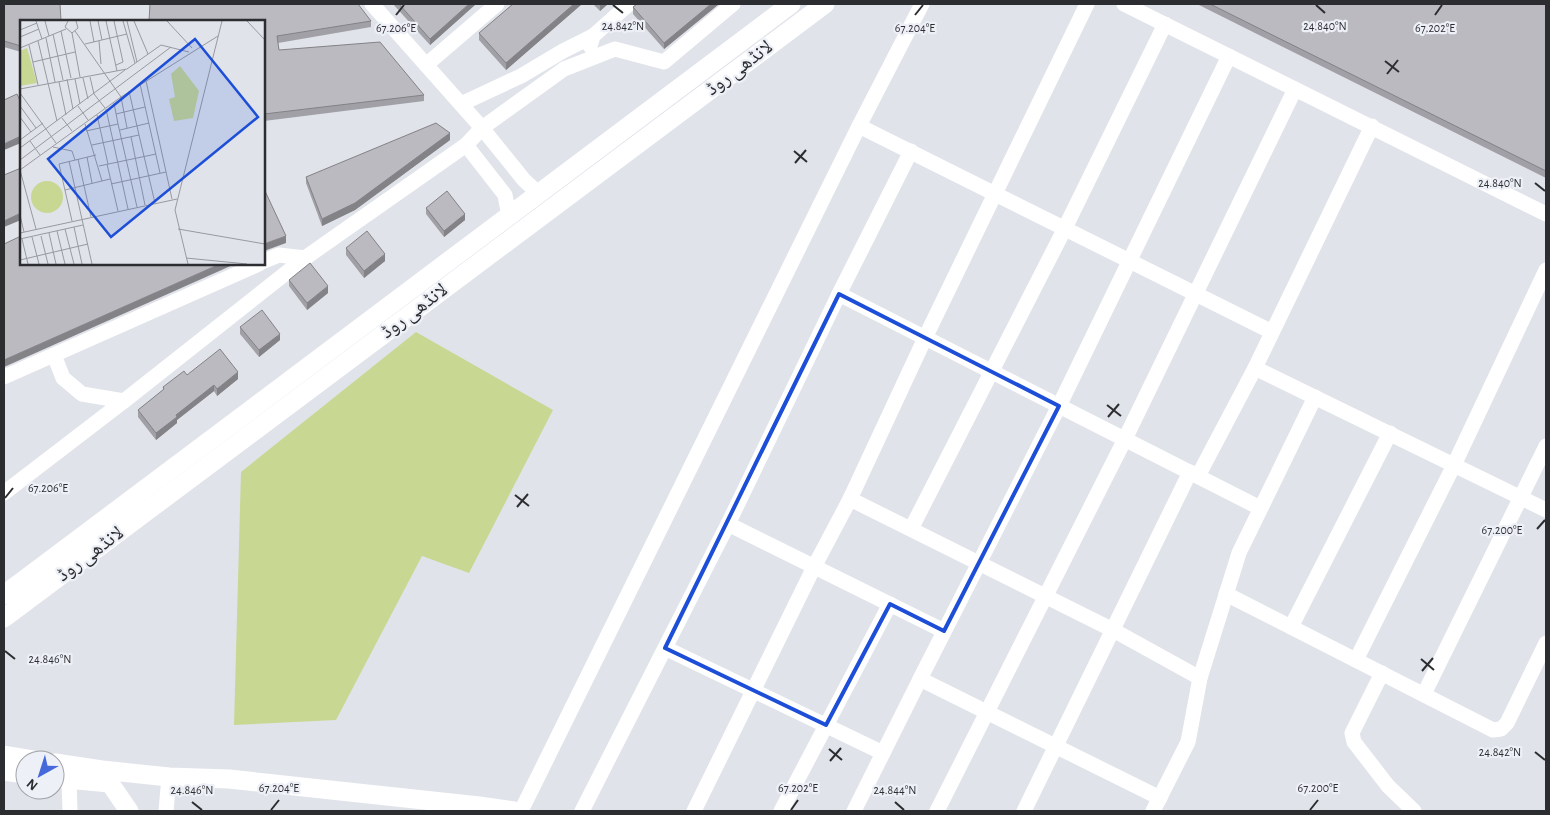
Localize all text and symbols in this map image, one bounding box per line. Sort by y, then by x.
inset map [20,20,265,265]
text: 24.842°N [602,20,644,32]
text: 24.840°N [1303,20,1347,32]
text: 67.206°E [376,22,416,34]
text: 67.204°E [895,22,935,34]
text: 67.202°E [1415,22,1455,34]
street label: لانڈھی روڈ [702,37,777,100]
text: 24.840°N [1478,177,1522,189]
street label: لانڈھی روڈ [377,280,452,343]
text: 67.206°E [28,482,68,494]
street label: لانڈھی روڈ [53,523,128,586]
text: 67.200°E [1482,524,1523,536]
text: 24.846°N [29,653,71,665]
text: 24.842°N [1479,746,1521,758]
north arrow [15,750,65,800]
text: N [24,776,41,793]
text: 67.204°E [259,782,299,794]
text: 67.202°E [778,782,818,794]
text: 67.200°E [1298,782,1339,794]
text: 24.846°N [171,784,213,796]
text: 24.844°N [874,784,916,796]

